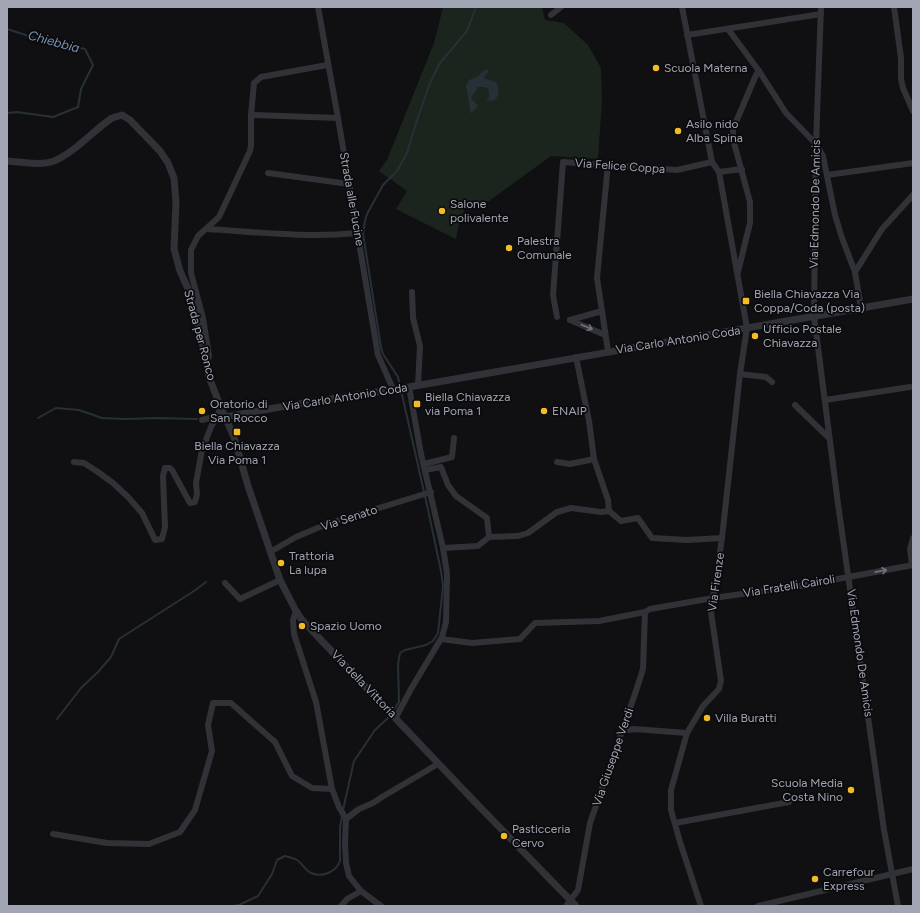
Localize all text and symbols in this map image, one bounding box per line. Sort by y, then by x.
water label: Chiebbia [26,27,82,56]
place label: Scuola Materna [664,61,747,75]
marker: Scuola Materna [651,63,661,73]
place label: Asilo nido Alba Spina [686,117,743,145]
marker: Asilo nido Alba Spina [673,126,683,136]
street label: Via Edmondo De Amicis [807,139,823,269]
street label: Strada alle Fucine [337,151,367,247]
street label: Via Felice Coppa [574,156,666,176]
place label: Salone polivalente [450,197,509,225]
marker: Salone polivalente [437,206,447,216]
place label: Palestra Comunale [517,234,572,262]
marker: Palestra Comunale [504,243,514,253]
place label: Biella Chiavazza Via Coppa/Coda (posta) [754,287,865,315]
street label: Strada per Ronco [181,288,219,382]
marker: Biella Chiavazza Via Coppa/Coda (posta) [741,296,751,306]
place label: Ufficio Postale Chiavazza [763,322,842,350]
street label: Via Carlo Antonio Coda [615,323,741,357]
one-way arrow [581,324,593,332]
marker: Ufficio Postale Chiavazza [750,331,760,341]
street label: Via Carlo Antonio Coda [282,380,408,414]
place label: Biella Chiavazza via Poma 1 [425,390,510,418]
place label: Oratorio di San Rocco [210,397,268,425]
marker: Biella Chiavazza via Poma 1 [412,399,422,409]
place label: ENAIP [552,404,587,418]
marker: Oratorio di San Rocco [197,406,207,416]
marker: ENAIP [539,406,549,416]
marker: Biella Chiavazza Via Poma 1 [232,427,242,437]
place label: Biella Chiavazza Via Poma 1 [194,439,280,467]
street label: Via Senato [319,502,379,534]
place label: Trattoria La lupa [289,549,334,577]
street label: Via Firenze [705,551,727,612]
marker: Trattoria La lupa [276,558,286,568]
one-way arrow [874,567,887,575]
street label: Via Fratelli Cairoli [742,572,836,600]
street label: Via Edmondo De Amicis [844,588,876,718]
place label: Spazio Uomo [310,619,382,633]
marker: Spazio Uomo [297,621,307,631]
street label: Via della Vittoria [328,647,400,721]
street label: Via Giuseppe Verdi [590,706,636,808]
place label: Villa Buratti [715,711,777,725]
marker: Villa Buratti [702,713,712,723]
place label: Scuola Media Costa Nino [771,776,843,804]
marker: Scuola Media Costa Nino [846,785,856,795]
place label: Pasticceria Cervo [512,822,570,850]
marker: Pasticceria Cervo [499,831,509,841]
place label: Carrefour Express [823,865,875,893]
marker: Carrefour Express [810,874,820,884]

